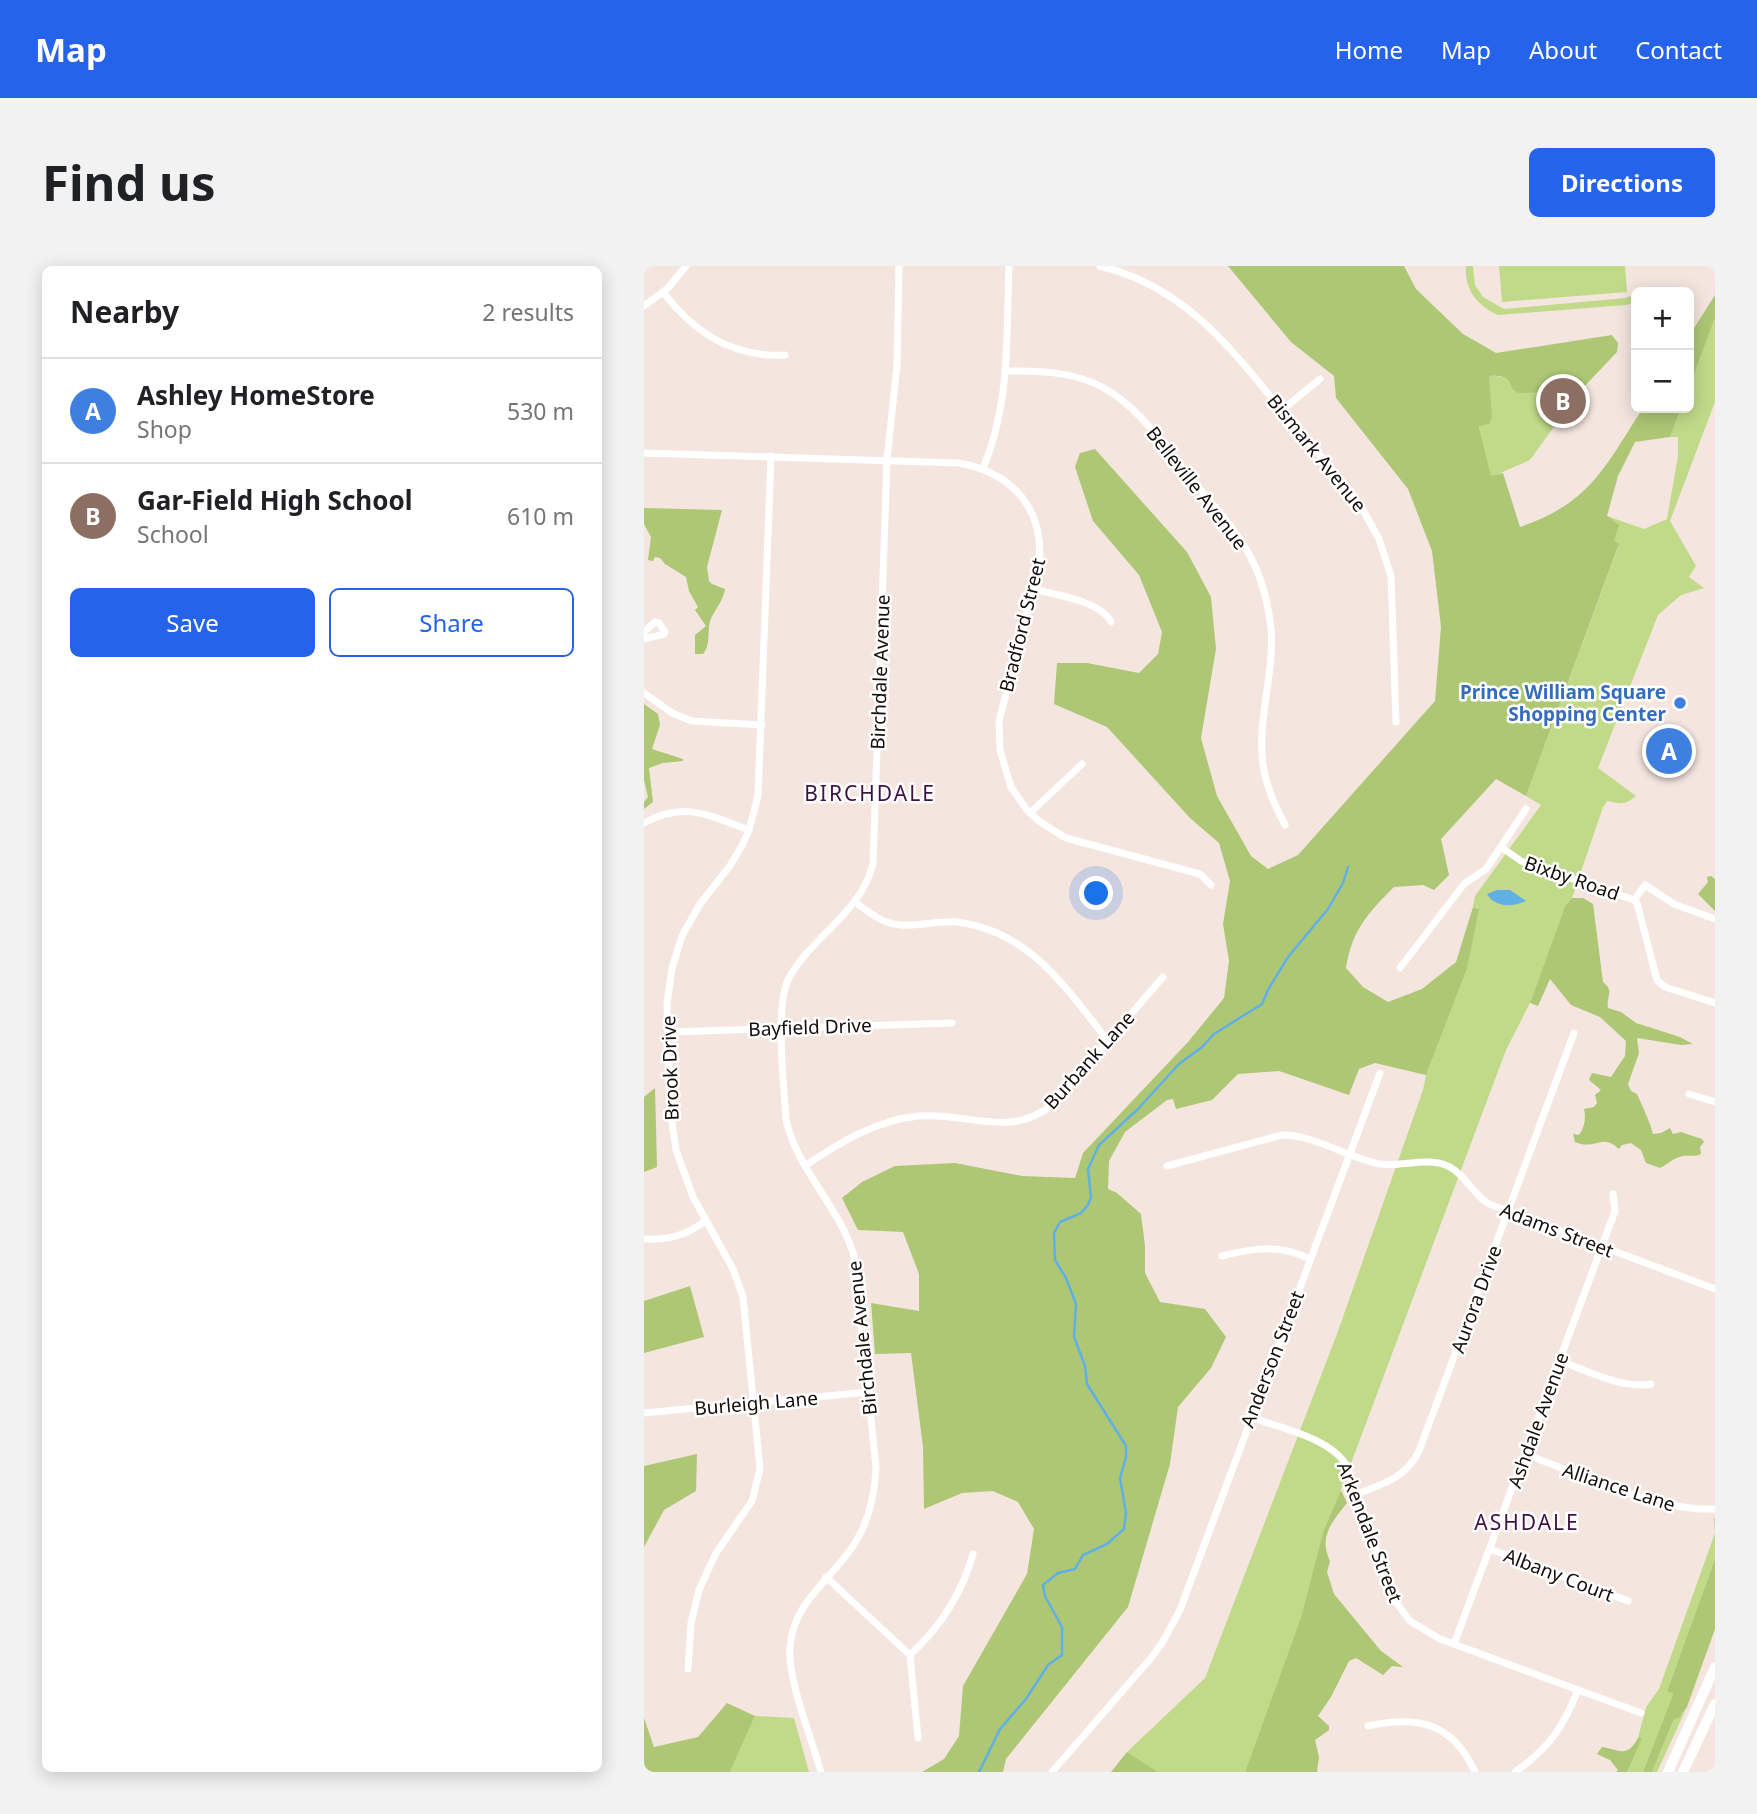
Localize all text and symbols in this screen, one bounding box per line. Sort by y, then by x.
text: Map [35,27,107,72]
text: Home [1335,33,1403,66]
text: Map [1441,33,1491,66]
text: About [1529,33,1597,66]
text: Contact [1635,33,1722,66]
button: Directions [1529,148,1715,217]
text: Find us [42,149,216,215]
map controls [1631,287,1694,413]
button: + [1631,287,1694,350]
text: Nearby [70,291,179,332]
text: 2 results [482,296,574,328]
button: − [1631,350,1694,413]
pin: B [1540,375,1586,427]
text: Ashley HomeStore [137,377,375,413]
street label: Bismark Avenue [1261,389,1373,517]
text: A [85,395,101,427]
text: 530 m [507,395,574,427]
text: Shop [137,413,192,445]
street label: Belleville Avenue [1141,421,1253,555]
text: Gar-Field High School [137,482,413,518]
text: B [85,500,101,532]
text: 610 m [507,500,574,532]
text: School [137,518,209,550]
street label: Bradford Street [993,555,1051,695]
button: Save [70,588,315,657]
button: Share [329,588,574,657]
street label: Birchdale Avenue [864,594,896,750]
place label: Prince William Square Shopping Center [1460,679,1666,727]
marker: Prince William Square Shopping Center [1672,695,1688,711]
pin: A [1646,725,1692,777]
district label: BIRCHDALE [804,779,936,807]
street label: Bixby Road [1521,850,1623,906]
your location [1079,876,1113,910]
street label: Burbank Lane [1038,1005,1140,1115]
street label: Bayfield Drive [748,1012,872,1042]
street label: Brook Drive [655,1015,685,1121]
street label: Adams Street [1497,1196,1617,1264]
street label: Aurora Drive [1444,1242,1508,1356]
street label: Birchdale Avenue [841,1259,883,1417]
street label: Anderson Street [1234,1287,1310,1431]
street label: Ashdale Avenue [1501,1349,1575,1491]
street label: Burleigh Lane [693,1385,819,1421]
street label: Alliance Lane [1559,1457,1679,1517]
street label: Arkendale Street [1331,1458,1409,1606]
district label: ASHDALE [1474,1508,1580,1536]
street label: Albany Court [1500,1542,1618,1608]

